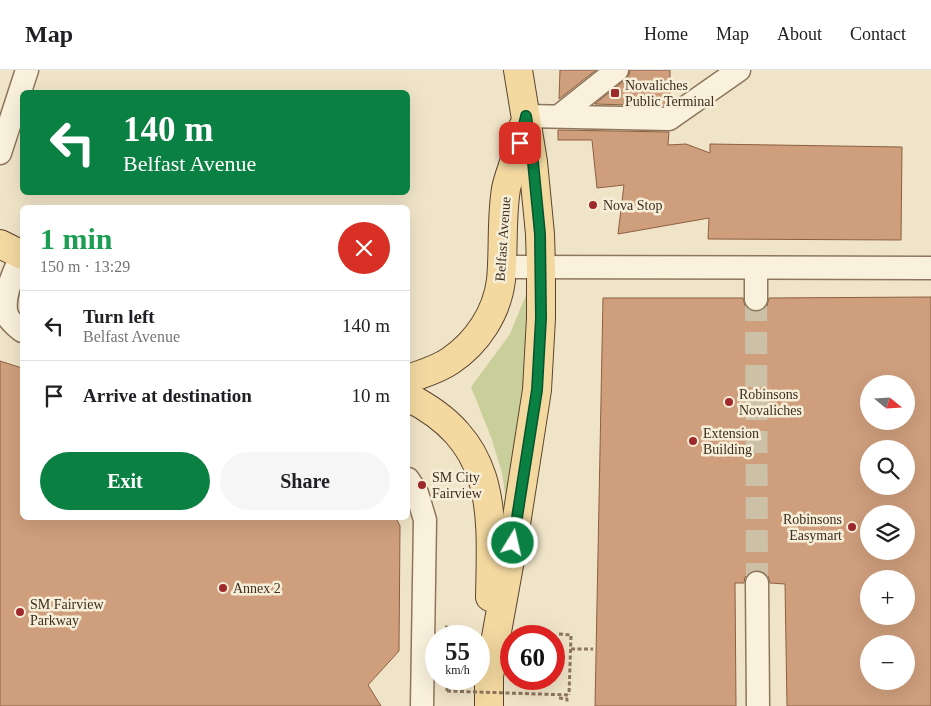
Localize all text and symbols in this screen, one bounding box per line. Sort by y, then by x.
text: Map [25,21,73,47]
text: Home [644,24,688,44]
text: Map [716,24,749,44]
text: About [777,24,822,44]
text: Contact [850,24,906,44]
place label: Novaliches Public Terminal [625,78,714,109]
marker: Novaliches Public Terminal [609,87,621,99]
icon: left [40,110,105,175]
text: 140 m [123,110,213,149]
pin [499,122,541,164]
icon: arrive [506,129,534,157]
text: Belfast Avenue [123,151,256,176]
street label: Belfast Avenue [493,196,513,282]
place label: Nova Stop [603,198,663,213]
marker: Nova Stop [587,199,599,211]
text: 1 min [40,222,113,255]
button: close [338,222,390,274]
text: 150 m · 13:29 [40,258,130,275]
text: Turn left [83,306,155,327]
icon: left [40,312,68,340]
text: 140 m [342,315,390,336]
text: Belfast Avenue [83,328,180,345]
north arrow [860,375,915,430]
map controls [860,375,915,690]
icon: arrive [40,382,68,410]
text: Arrive at destination [83,385,252,406]
text: 10 m [351,385,390,406]
place label: Robinsons Novaliches [739,387,802,418]
marker: Robinsons Novaliches [723,396,735,408]
place label: Extension Building [703,426,759,457]
marker: Extension Building [687,435,699,447]
button: search [860,440,915,495]
button: Exit [40,452,210,510]
button: Share [220,452,390,510]
place label: SM City Fairview [432,470,483,501]
marker: SM City Fairview [416,479,428,491]
button: layers [860,505,915,560]
place label: Robinsons Easymart [783,512,842,543]
position arrow [486,516,538,568]
marker: Robinsons Easymart [846,521,858,533]
button: + [860,570,915,625]
place label: Annex 2 [233,581,281,596]
marker: Annex 2 [217,582,229,594]
place label: SM Fairview Parkway [30,597,104,628]
marker: SM Fairview Parkway [14,606,26,618]
speed limit sign: 60 [500,625,565,690]
button: − [860,635,915,690]
text: 55 [445,638,470,665]
text: km/h [445,663,470,677]

